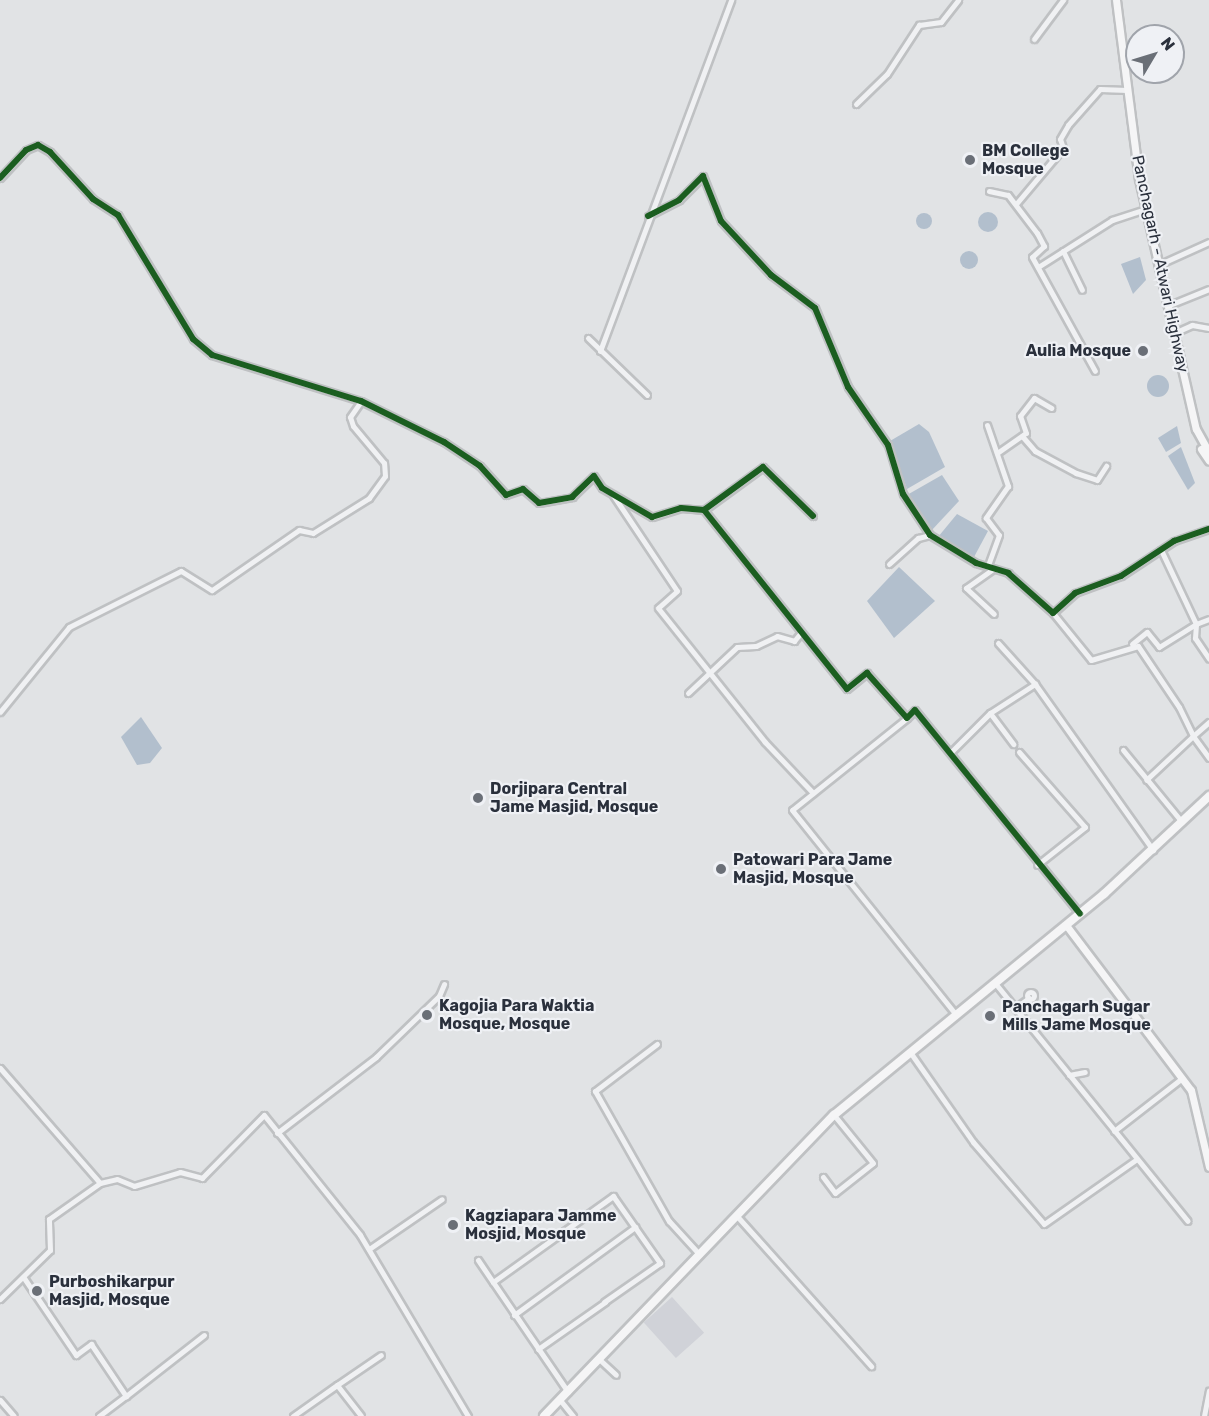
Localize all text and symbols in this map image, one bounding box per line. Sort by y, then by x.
north arrow [1125,24,1185,84]
text: N [1157,33,1179,54]
place label: BM College Mosque [982,141,1069,179]
marker: BM College Mosque [963,153,977,167]
street label: Panchagarh - Atwari Highway [1128,153,1192,375]
place label: Aulia Mosque [1026,341,1131,361]
marker: Aulia Mosque [1136,344,1150,358]
place label: Dorjipara Central Jame Masjid, Mosque [490,779,658,817]
marker: Dorjipara Central Jame Masjid, Mosque [471,791,485,805]
place label: Patowari Para Jame Masjid, Mosque [733,850,892,888]
marker: Patowari Para Jame Masjid, Mosque [714,862,728,876]
place label: Kagojia Para Waktia Mosque, Mosque [439,996,594,1034]
place label: Panchagarh Sugar Mills Jame Mosque [1002,997,1151,1035]
marker: Kagojia Para Waktia Mosque, Mosque [420,1008,434,1022]
marker: Panchagarh Sugar Mills Jame Mosque [983,1009,997,1023]
place label: Kagziapara Jamme Mosjid, Mosque [465,1206,616,1244]
marker: Kagziapara Jamme Mosjid, Mosque [446,1218,460,1232]
place label: Purboshikarpur Masjid, Mosque [49,1272,175,1310]
marker: Purboshikarpur Masjid, Mosque [30,1284,44,1298]

